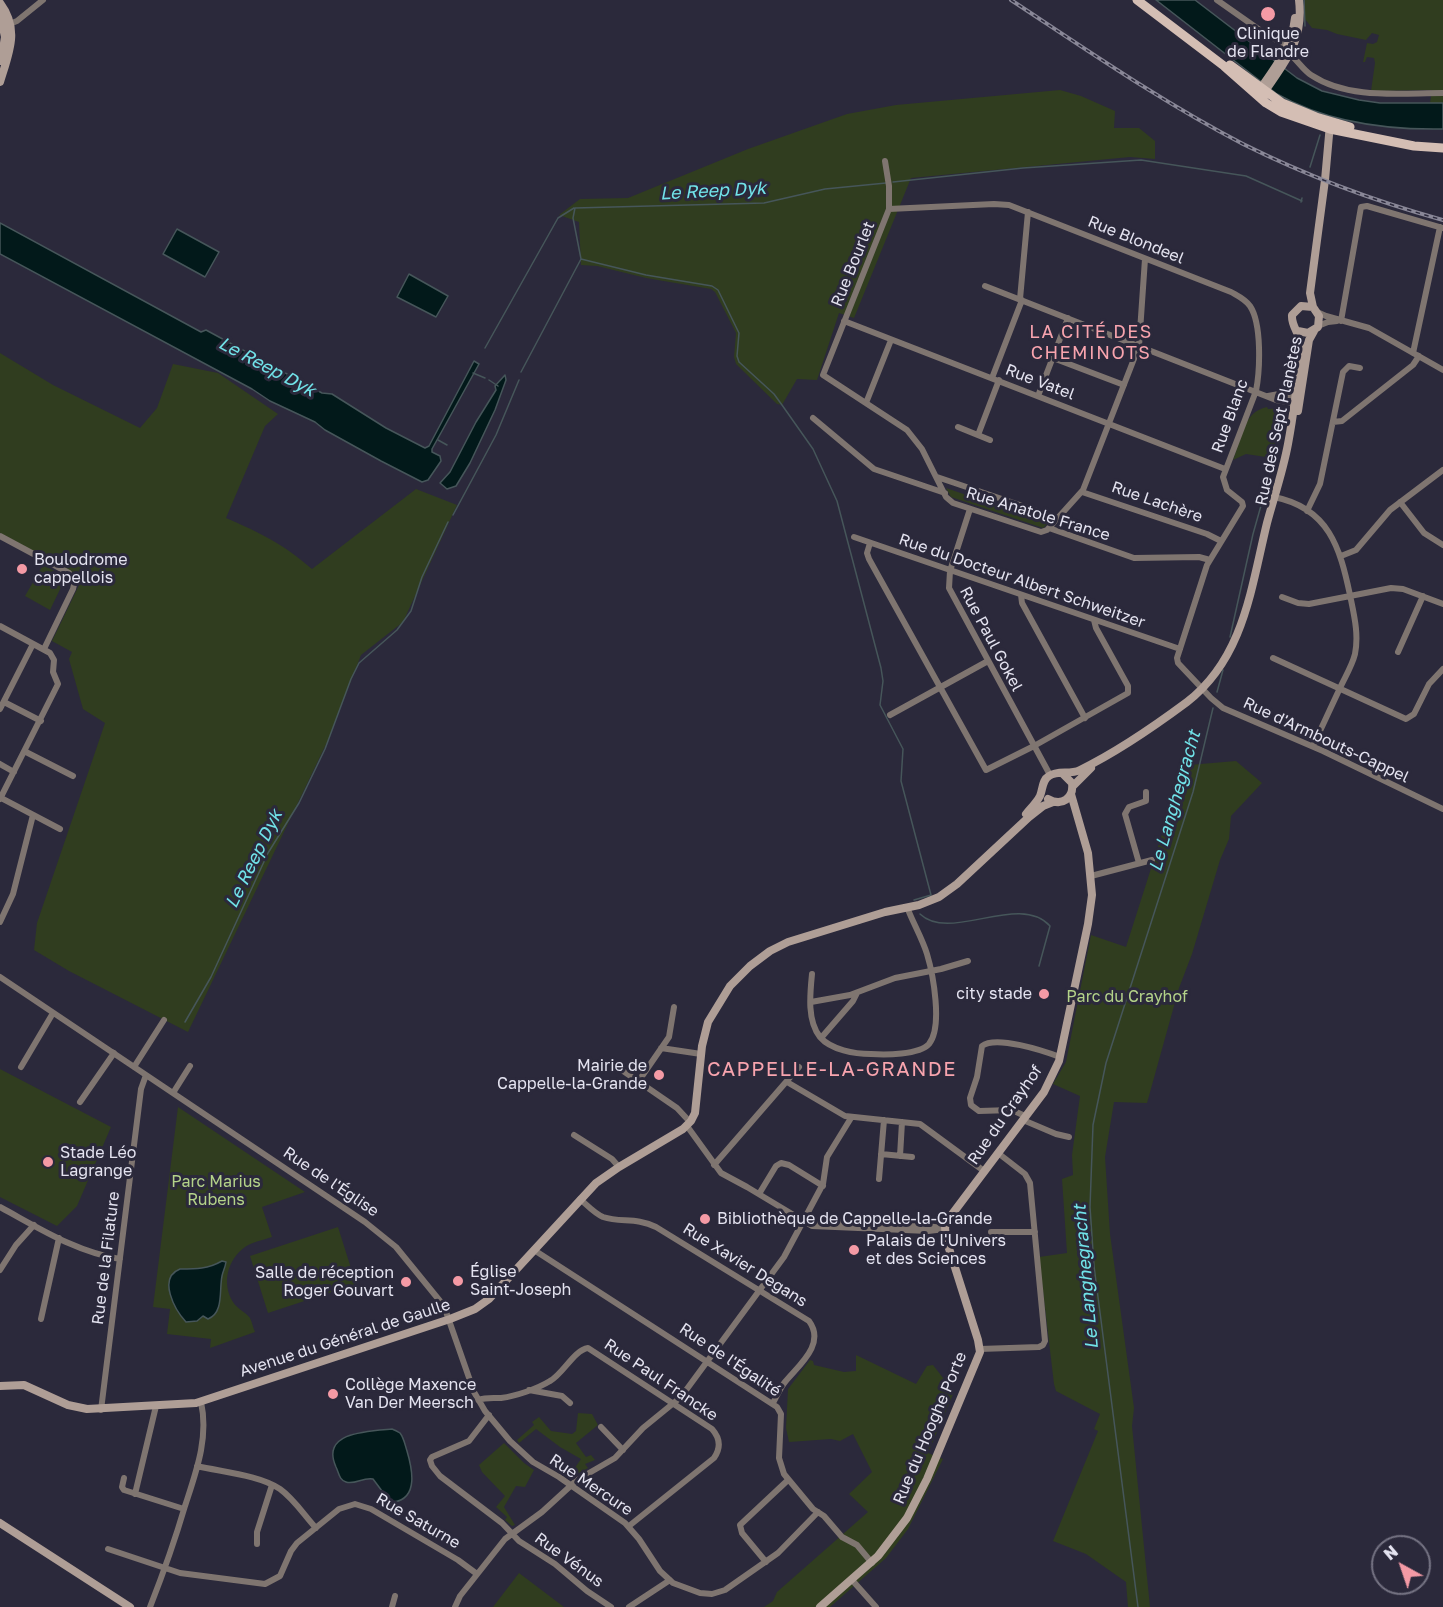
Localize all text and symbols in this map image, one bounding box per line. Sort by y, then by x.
marker: Clinique de Flandre [1259,5,1277,23]
place label: Clinique de Flandre [1227,24,1309,62]
water label: Le Reep Dyk [659,177,767,205]
street label: Rue Blondeel [1085,212,1187,268]
street label: Rue Bourlet [827,218,879,310]
district label: LA CITÉ DES CHEMINOTS [1029,321,1153,364]
water label: Le Reep Dyk [215,332,319,402]
street label: Rue des Sept Planètes [1252,334,1306,508]
street label: Rue Vatel [1003,360,1077,404]
street label: Rue Blanc [1208,377,1252,455]
street label: Rue Lachère [1109,477,1205,527]
street label: Rue Anatole France [964,483,1112,545]
street label: Rue du Docteur Albert Schweitzer [896,530,1148,632]
place label: Boulodrome cappellois [34,550,128,588]
marker: Boulodrome cappellois [15,562,29,576]
street label: Rue Paul Gokel [955,583,1027,695]
street label: Rue d'Armbouts-Cappel [1240,693,1412,787]
water label: Le Langhegracht [1145,728,1205,874]
water label: Le Reep Dyk [221,806,287,912]
place label: city stade [956,984,1032,1004]
marker: city stade [1037,987,1051,1001]
park label: Parc du Crayhof [1066,987,1188,1007]
place label: Mairie de Cappelle-la-Grande [497,1056,647,1094]
district label: CAPPELLE-LA-GRANDE [707,1058,957,1082]
street label: Rue du Crayhof [964,1062,1046,1168]
marker: Mairie de Cappelle-la-Grande [652,1068,666,1082]
place label: Stade Léo Lagrange [60,1143,136,1181]
street label: Rue de l'Église [280,1143,382,1221]
marker: Stade Léo Lagrange [41,1155,55,1169]
park label: Parc Marius Rubens [171,1172,261,1210]
street label: Rue de la Filature [88,1190,124,1326]
water label: Le Langhegracht [1069,1204,1103,1350]
place label: Bibliothèque de Cappelle-la-Grande [717,1209,992,1229]
marker: Bibliothèque de Cappelle-la-Grande [698,1212,712,1226]
street label: Rue Xavier Degans [679,1219,811,1311]
place label: Palais de l'Univers et des Sciences [866,1231,1006,1269]
marker: Palais de l'Univers et des Sciences [847,1243,861,1257]
place label: Église Saint-Joseph [470,1262,571,1300]
place label: Salle de réception Roger Gouvart [255,1263,394,1301]
marker: Église Saint-Joseph [451,1274,465,1288]
marker: Salle de réception Roger Gouvart [399,1275,413,1289]
street label: Avenue du Général de Gaulle [237,1295,453,1381]
street label: Rue de l'Égalité [676,1319,784,1401]
street label: Rue Paul Francke [601,1335,721,1425]
street label: Rue du Hooghe Porte [889,1349,971,1507]
place label: Collège Maxence Van Der Meersch [345,1375,476,1413]
marker: Collège Maxence Van Der Meersch [326,1387,340,1401]
street label: Rue Mercure [546,1450,636,1520]
street label: Rue Saturne [372,1489,464,1553]
street label: Rue Vénus [531,1529,607,1591]
north arrow [1371,1535,1431,1595]
text: N [1380,1541,1402,1564]

